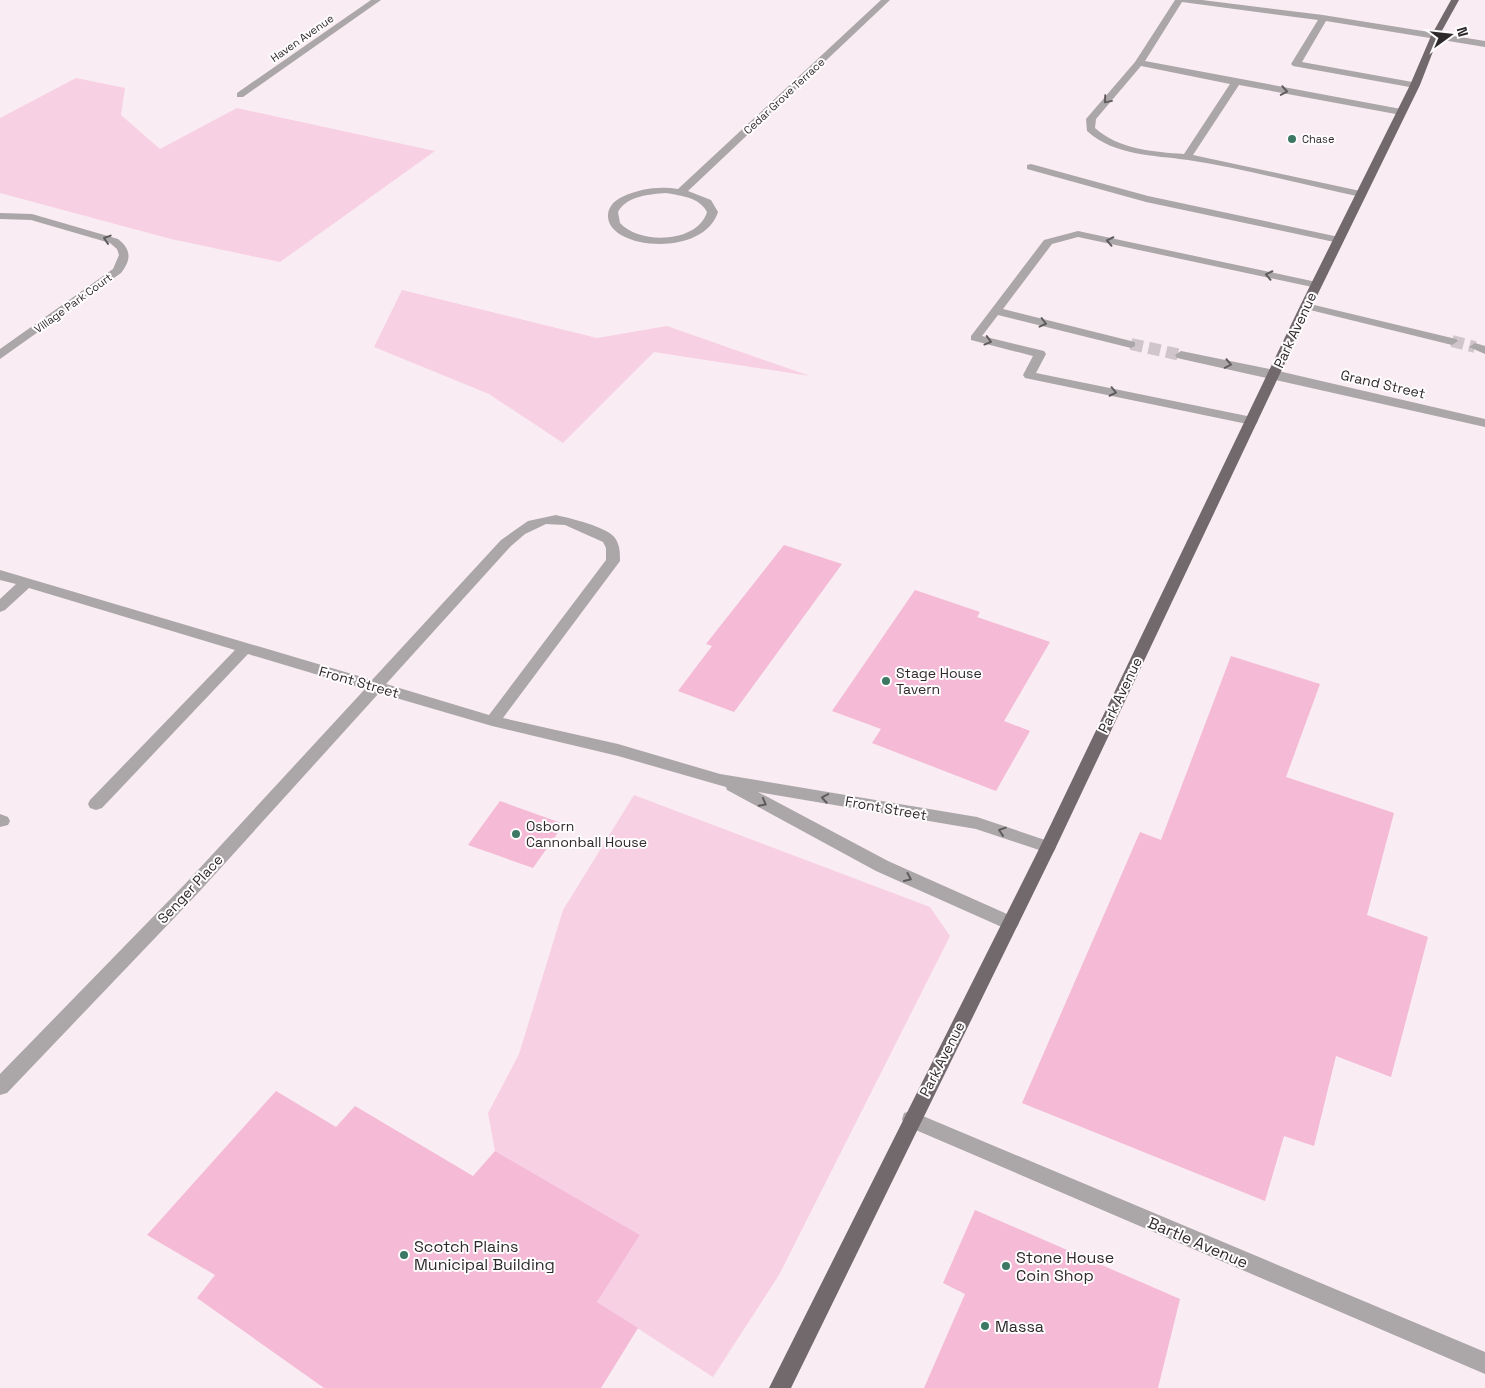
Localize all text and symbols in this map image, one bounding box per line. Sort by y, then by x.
north arrow [1425,10,1475,60]
street label: Haven Avenue [268,11,336,65]
text: N [1453,25,1472,39]
street label: Cedar Grove Terrace [741,55,827,137]
one-way arrow [1280,86,1288,96]
one-way arrow [1105,94,1113,103]
place label: Chase [1302,132,1334,146]
marker: Chase [1286,133,1298,145]
one-way arrow [104,235,112,245]
one-way arrow [1106,236,1115,246]
street label: Village Park Court [31,270,115,336]
one-way arrow [1264,270,1273,281]
street label: Park Avenue [1270,289,1320,371]
one-way arrow [1039,317,1048,328]
one-way arrow [984,335,993,346]
one-way arrow [1223,359,1232,369]
street label: Grand Street [1339,366,1427,402]
one-way arrow [1109,387,1118,397]
street label: Park Avenue [1094,654,1146,736]
street label: Front Street [317,662,401,702]
place label: Stage House Tavern [896,664,982,698]
marker: Stage House Tavern [880,675,892,687]
street label: Front Street [844,792,928,824]
one-way arrow [821,793,830,803]
one-way arrow [758,797,767,807]
place label: Osborn Cannonball House [526,817,647,851]
one-way arrow [998,827,1006,837]
marker: Osborn Cannonball House [510,828,522,840]
street label: Senger Place [153,851,227,927]
one-way arrow [903,871,912,882]
street label: Park Avenue [915,1018,969,1100]
street label: Bartle Avenue [1144,1212,1251,1273]
place label: Scotch Plains Municipal Building [414,1236,555,1275]
place label: Stone House Coin Shop [1016,1247,1114,1286]
marker: Scotch Plains Municipal Building [398,1249,410,1261]
marker: Stone House Coin Shop [1000,1260,1012,1272]
place label: Massa [995,1316,1044,1337]
marker: Massa [979,1320,991,1332]

